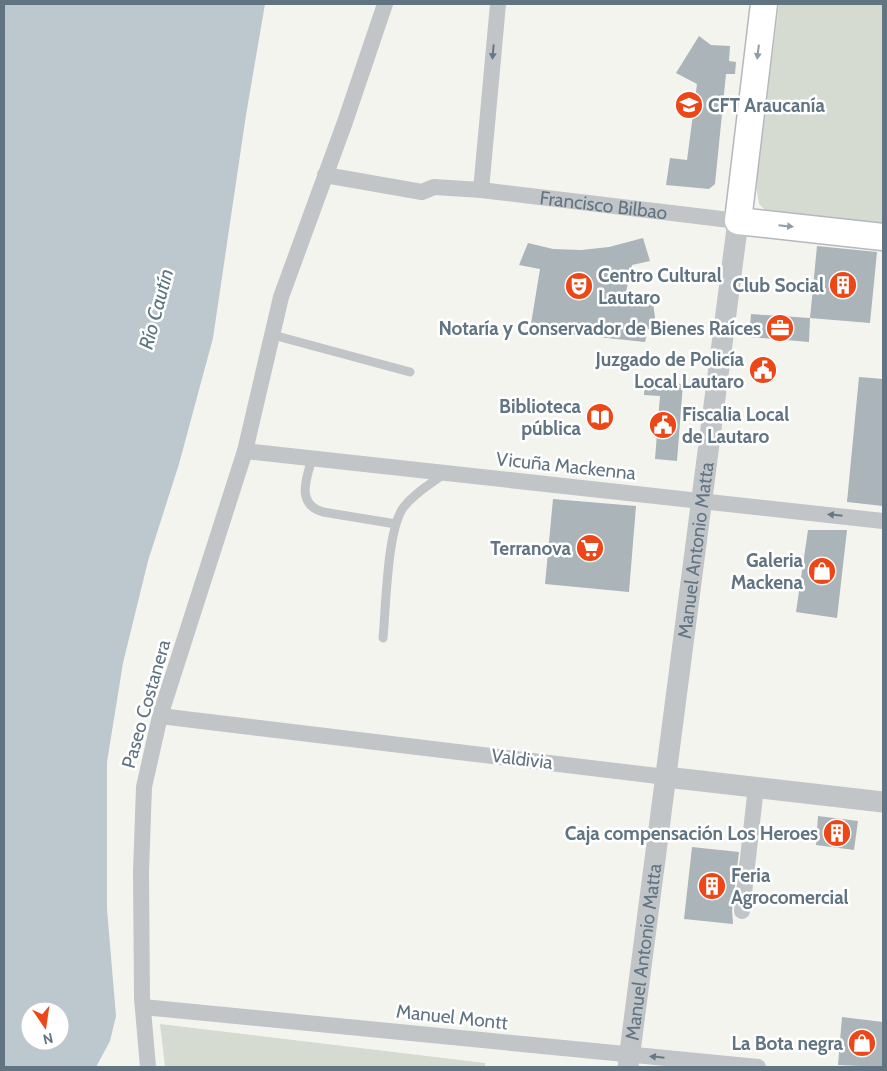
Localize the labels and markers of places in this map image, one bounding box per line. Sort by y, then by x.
school or university icon: CFT Araucanía [674,90,704,120]
place label: CFT Araucanía [708,94,825,117]
place label: Centro Cultural Lautaro [598,264,722,309]
building icon: Club Social [828,270,858,300]
theatre icon: Centro Cultural Lautaro [564,271,594,301]
place label: Club Social [732,274,824,297]
office icon: Notaría y Conservador de Bienes Raíces [765,313,795,343]
place label: Notaría y Conservador de Bienes Raíces [438,317,761,340]
place label: Juzgado de Policía Local Lautaro [595,348,745,393]
public building icon: Juzgado de Policía Local Lautaro [748,355,778,385]
place label: Biblioteca pública [499,395,582,440]
library icon: Biblioteca pública [585,402,615,432]
place label: Fiscalia Local de Lautaro [682,403,789,448]
public building icon: Fiscalia Local de Lautaro [648,410,678,440]
supermarket icon: Terranova [575,533,605,563]
place label: Terranova [490,537,572,560]
place label: Galeria Mackena [731,549,804,594]
shop icon: Galeria Mackena [807,556,837,586]
building icon: Caja compensación Los Heroes [822,818,852,848]
place label: Caja compensación Los Heroes [565,822,818,845]
place label: Feria Agrocomercial [731,864,849,909]
building icon: Feria Agrocomercial [697,871,727,901]
shop icon: La Bota negra [847,1028,877,1058]
place label: La Bota negra [731,1032,844,1055]

